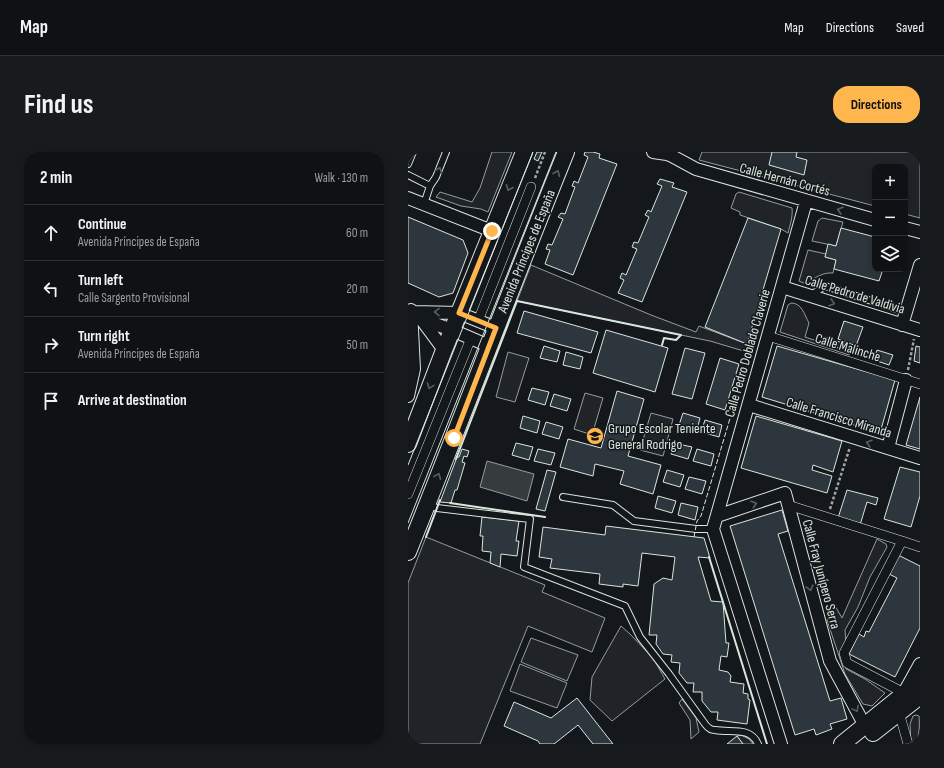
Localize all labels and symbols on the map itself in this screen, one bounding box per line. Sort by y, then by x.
street label: Calle Hernán Cortés [738,159,832,200]
one-way arrow [435,166,443,173]
one-way arrow [553,170,561,177]
one-way arrow [506,185,514,192]
street label: Avenida Príncipes de España [494,187,559,316]
one-way arrow [837,206,844,215]
route end [483,222,501,240]
street label: Calle Pedro de Valdivia [803,271,907,318]
street label: Calle Pedro Doblado Claverie [721,287,774,419]
one-way arrow [829,298,836,307]
one-way arrow [434,308,440,317]
street label: Calle Malinche [813,329,883,365]
one-way arrow [427,383,435,390]
street label: Calle Francisco Miranda [784,393,894,442]
place label: Grupo Escolar Teniente General Rodrigo [608,420,716,453]
school or university icon: Grupo Escolar Teniente General Rodrigo [585,426,605,446]
route start [445,429,463,447]
one-way arrow [866,439,873,448]
one-way arrow [434,473,442,480]
one-way arrow [750,500,757,508]
street label: Calle Fray Junípero Serra [799,518,844,631]
one-way arrow [805,584,814,591]
one-way arrow [851,704,858,712]

